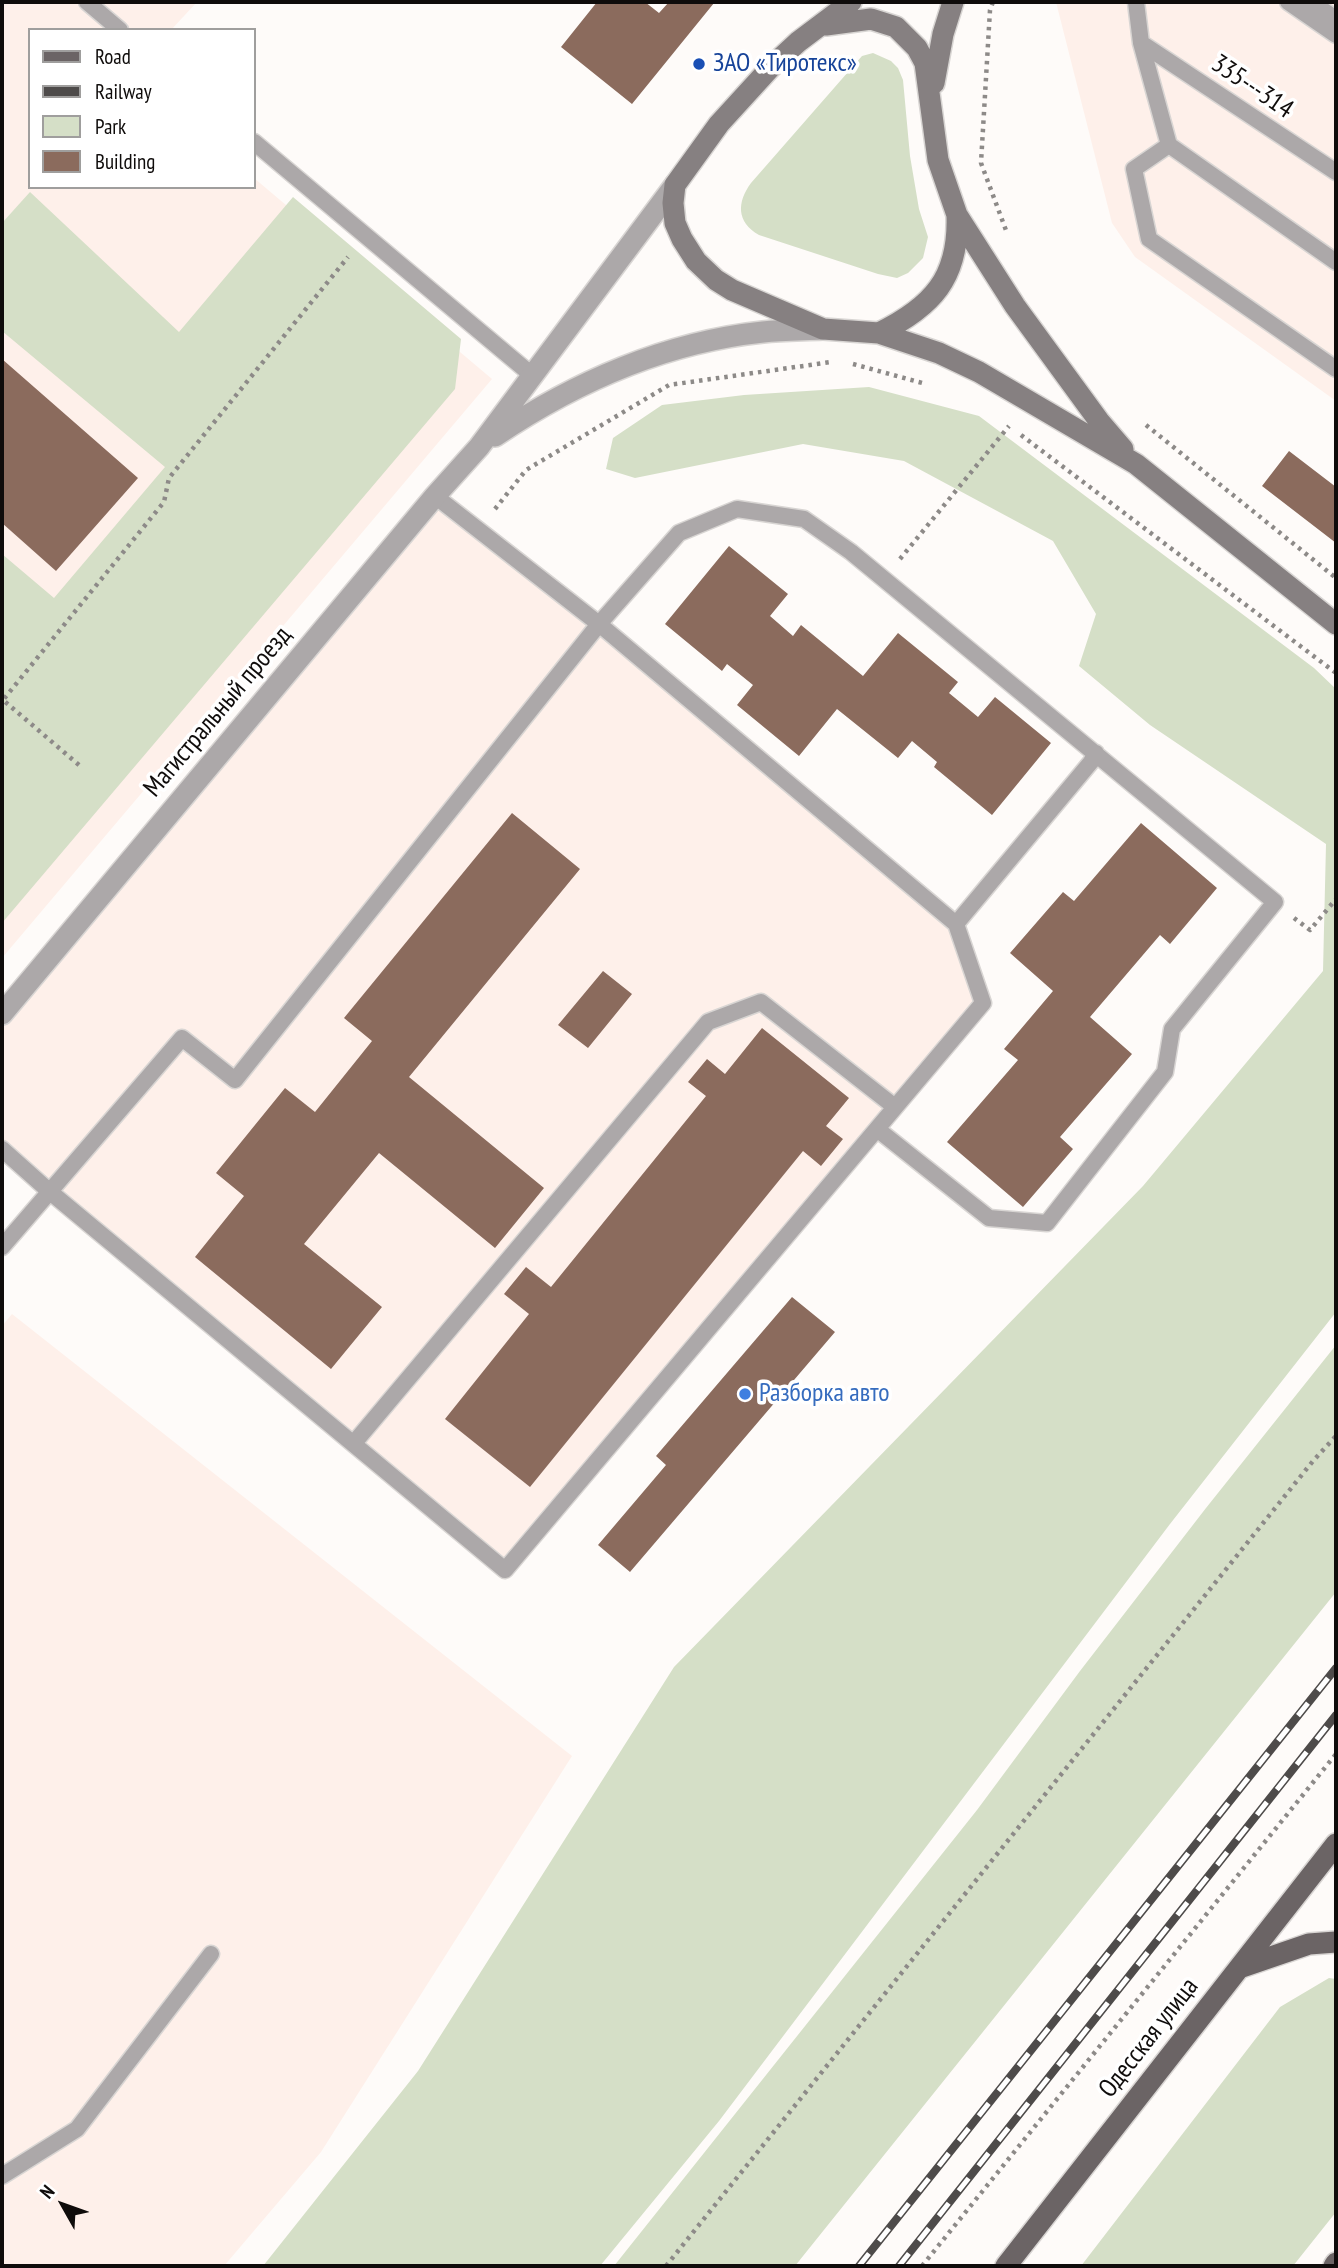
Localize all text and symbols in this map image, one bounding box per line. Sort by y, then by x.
legend [28,28,256,189]
text: Road [95,43,131,70]
place label: ЗАО «Тиротекс» [713,48,857,80]
street label: 335---314 [1205,48,1299,126]
marker: ЗАО «Тиротекс» [691,56,707,72]
text: Railway [95,78,152,105]
text: Park [95,113,126,140]
text: Building [95,148,155,175]
street label: Магистральный проезд [138,621,298,803]
place label: Разборка авто [759,1378,889,1410]
marker: Разборка авто [737,1386,753,1402]
street label: Одесская улица [1093,1972,1205,2104]
north arrow [28,2170,98,2240]
text: N [34,2180,59,2203]

